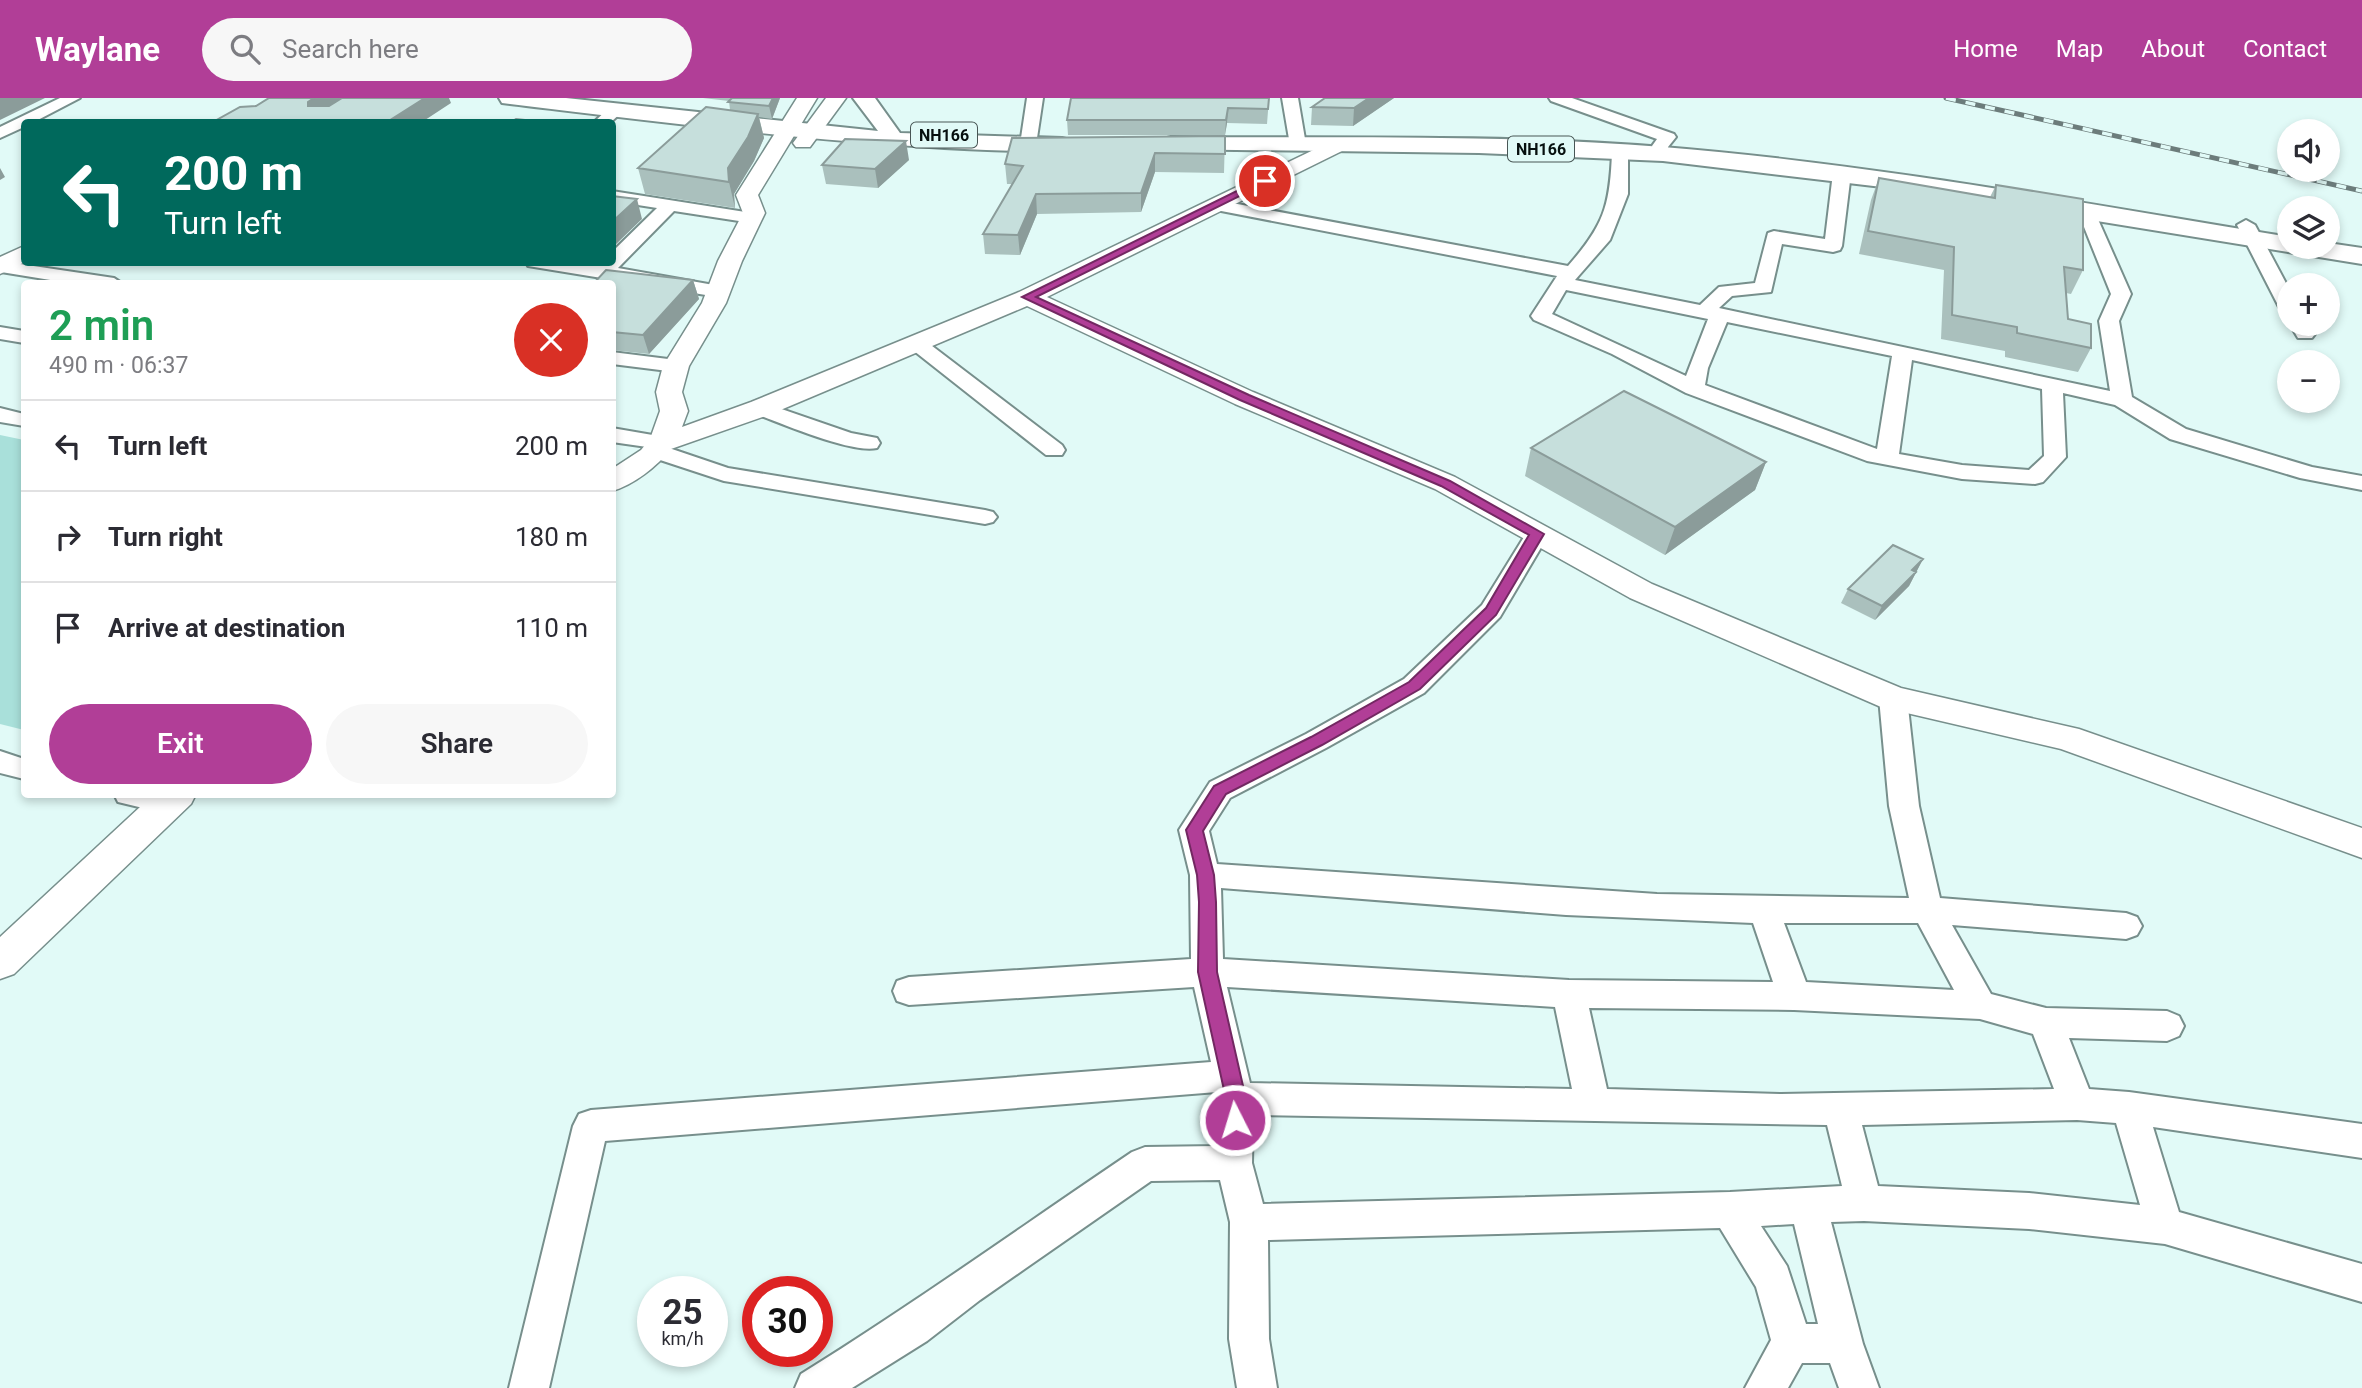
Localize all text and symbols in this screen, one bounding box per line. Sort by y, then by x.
search box [202,18,692,81]
text: Waylane [35,30,160,69]
icon: search [226,30,264,68]
text: Search here [282,34,419,64]
text: Home [1953,35,2018,63]
text: Map [2056,35,2103,63]
text: About [2141,35,2205,63]
text: Contact [2243,35,2327,63]
map controls [2277,119,2340,413]
button: sound [2277,119,2340,182]
road number: NH166 [911,122,977,148]
road number: NH166 [1508,136,1574,162]
text: 200 m [164,145,303,202]
icon: left [49,147,140,238]
pin [1235,151,1295,211]
icon: arrive [1246,162,1284,200]
button: layers [2277,196,2340,259]
text: Turn left [164,204,282,242]
button: + [2277,273,2340,336]
text: 2 min [49,301,154,350]
button: close [514,303,588,377]
button: − [2277,350,2340,413]
text: 490 m · 06:37 [49,352,188,379]
icon: left [49,427,87,465]
text: Turn left [108,431,207,461]
text: 200 m [515,431,588,461]
icon: right [49,518,87,556]
text: Turn right [108,522,223,552]
text: 180 m [515,522,588,552]
icon: arrive [49,609,87,647]
text: Arrive at destination [108,613,345,643]
text: 110 m [515,613,588,643]
button: Exit [49,704,312,784]
button: Share [326,704,588,784]
position arrow [1198,1083,1272,1157]
speed limit sign: 30 [742,1276,833,1367]
text: 25 [662,1292,703,1333]
text: km/h [661,1328,704,1349]

